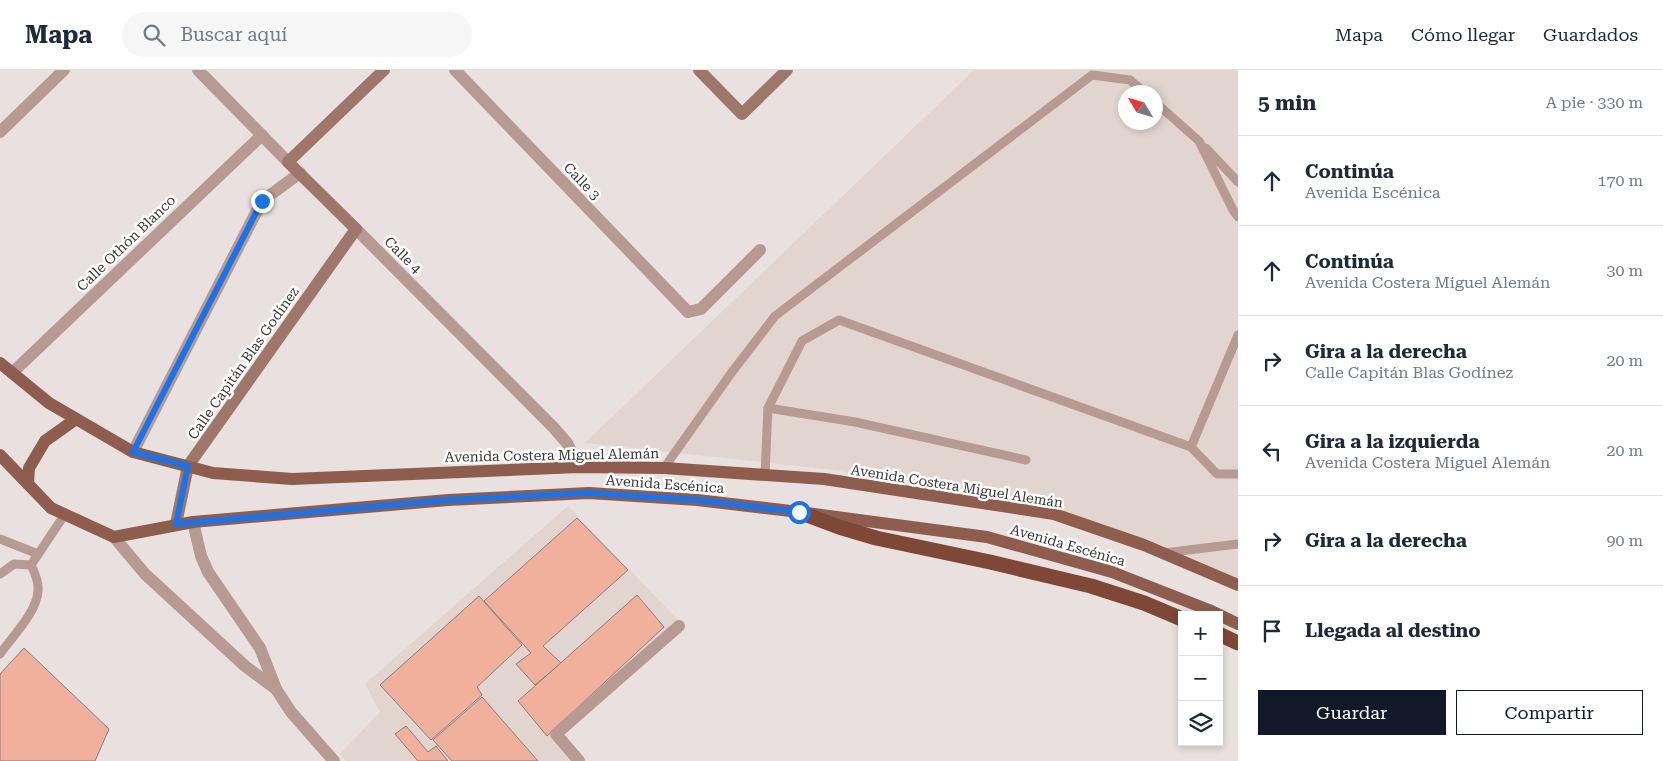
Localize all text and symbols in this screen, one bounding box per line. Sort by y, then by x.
search box [122,12,472,57]
text: Mapa [25,21,92,49]
icon: search [140,21,168,49]
text: Buscar aquí [180,23,287,46]
text: Mapa [1335,24,1383,45]
text: Cómo llegar [1411,24,1515,45]
text: Guardados [1543,24,1638,45]
north arrow [1118,85,1163,130]
text: 5 min [1258,91,1316,115]
text: A pie · 330 m [1546,93,1643,112]
street label: Calle 3 [560,159,604,203]
text: Continúa [1305,160,1394,183]
icon: ahead [1258,167,1286,195]
text: 170 m [1597,171,1643,190]
text: Avenida Escénica [1305,183,1441,202]
route end [251,190,274,213]
street label: Calle Othón Blanco [73,192,179,294]
street label: Calle 4 [381,233,425,277]
text: Continúa [1305,250,1394,273]
icon: ahead [1258,257,1286,285]
text: 30 m [1606,261,1643,280]
text: Avenida Costera Miguel Alemán [1305,273,1550,292]
street label: Calle Capitán Blas Godínez [184,284,302,442]
text: Gira a la derecha [1305,340,1467,363]
icon: right [1258,347,1286,375]
text: 20 m [1606,351,1643,370]
text: Calle Capitán Blas Godínez [1305,363,1513,382]
text: Gira a la izquierda [1305,430,1480,453]
icon: left [1258,437,1286,465]
text: 20 m [1606,441,1643,460]
street label: Avenida Costera Miguel Alemán [445,445,659,465]
text: Avenida Costera Miguel Alemán [1305,453,1550,472]
street label: Avenida Costera Miguel Alemán [850,461,1064,511]
street label: Avenida Escénica [605,472,725,496]
route start [788,501,811,524]
street label: Avenida Escénica [1009,521,1128,569]
icon: right [1258,527,1286,555]
text: Gira a la derecha [1305,529,1467,552]
text: 90 m [1606,531,1643,550]
map controls [1178,611,1223,746]
button: + [1178,611,1223,656]
icon: arrive [1258,617,1286,645]
text: Llegada al destino [1305,619,1481,642]
button: − [1178,656,1223,701]
button: Guardar [1258,690,1446,735]
button: Compartir [1456,690,1643,735]
button: layers [1178,701,1223,746]

